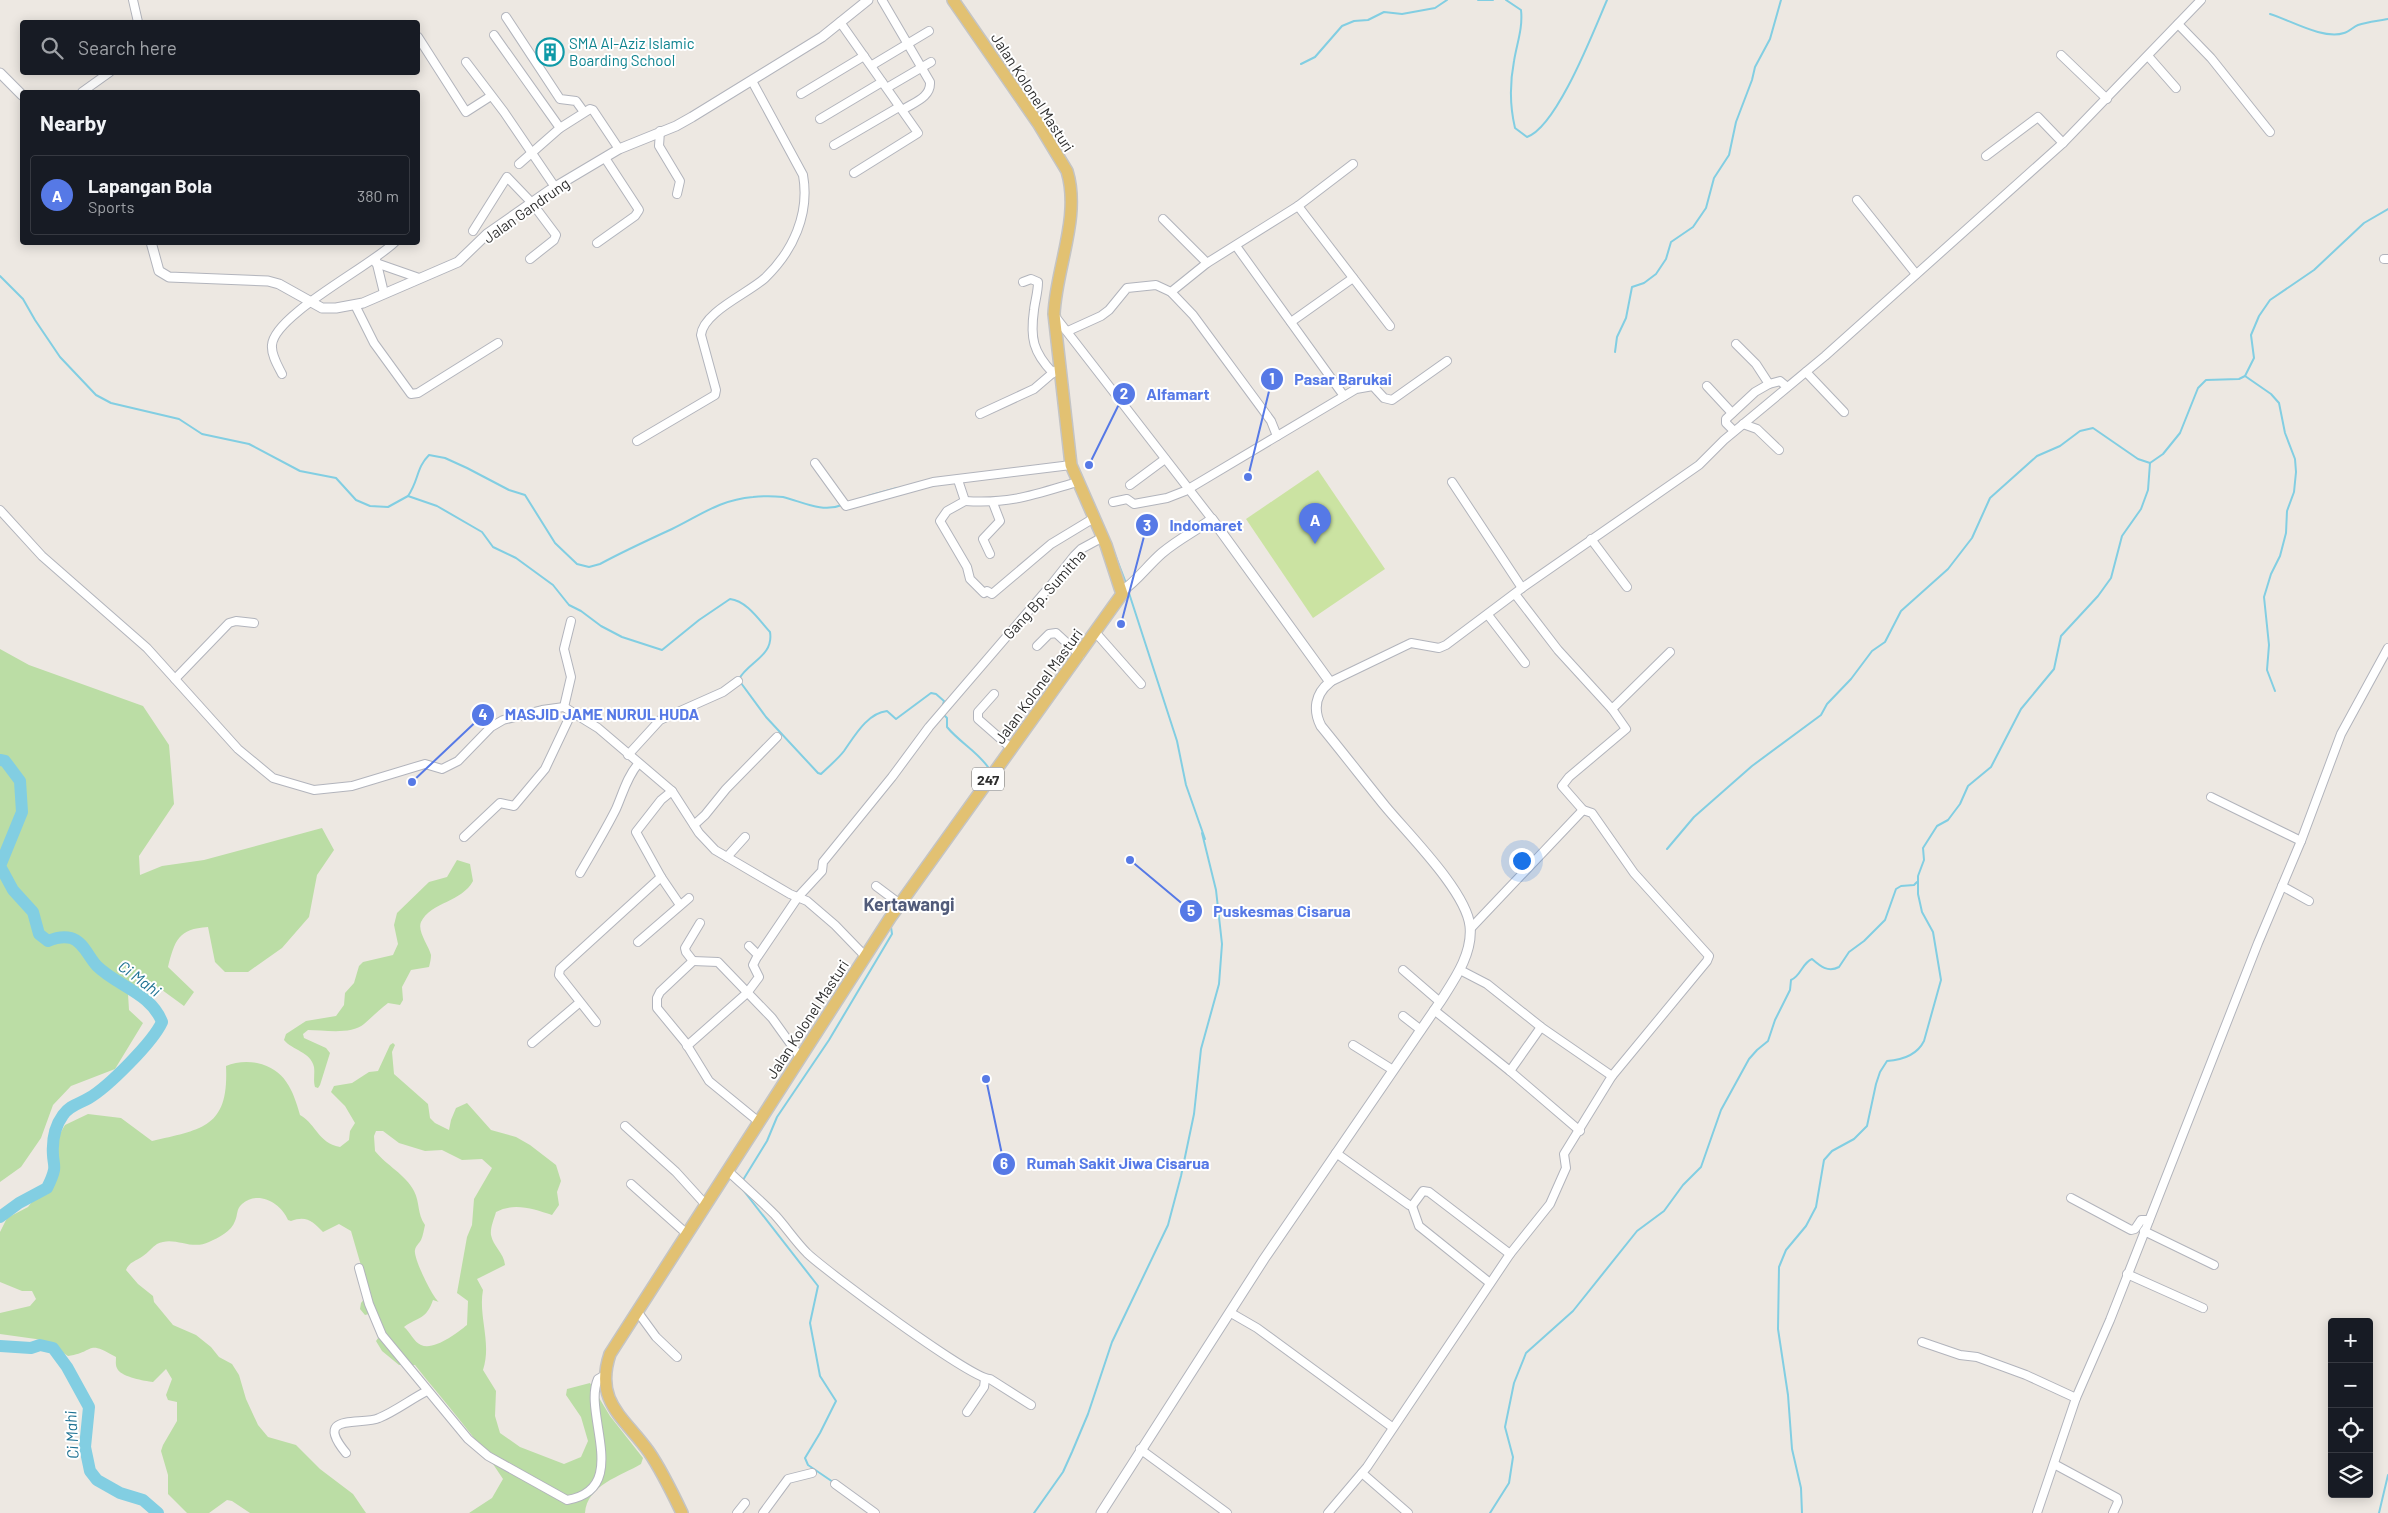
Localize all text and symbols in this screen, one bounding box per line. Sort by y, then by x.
search box [20,20,420,75]
street label: Jalan Kolonel Masturi [988,29,1078,155]
icon: search [38,34,66,62]
place label: SMA Al-Aziz Islamic Boarding School [569,34,695,69]
text: Search here [78,36,177,59]
building icon: SMA Al-Aziz Islamic Boarding School [535,37,565,67]
text: Nearby [40,110,106,135]
text: Lapangan Bola [88,174,212,197]
street label: Jalan Gandrung [479,174,573,246]
text: A [52,186,62,205]
text: 380 m [357,186,399,205]
text: Sports [88,197,134,216]
callout: Pasar Barukai [1259,364,1402,395]
text: 1 [1269,369,1275,387]
text: Pasar Barukai [1294,369,1392,388]
callout: Alfamart [1112,379,1220,410]
text: 2 [1120,384,1128,402]
text: Alfamart [1146,384,1210,403]
pin: A [1299,503,1331,544]
callout: Indomaret [1134,510,1252,541]
text: Indomaret [1169,515,1243,534]
text: 3 [1143,516,1151,534]
street label: Gang Bp. Sumitha [999,545,1089,643]
street label: Jalan Kolonel Masturi [990,625,1086,747]
callout: MASJID JAME NURUL HUDA [470,699,710,730]
text: MASJID JAME NURUL HUDA [505,704,700,723]
text: 4 [478,705,488,723]
road number: 247 [972,768,1004,791]
your location [1509,848,1535,874]
district label: Kertawangi [863,893,955,915]
callout: Puskesmas Cisarua [1178,895,1360,926]
text: 5 [1187,901,1195,919]
text: Puskesmas Cisarua [1213,901,1351,920]
water label: Ci Mahi [115,956,165,1000]
street label: Jalan Kolonel Masturi [762,956,852,1082]
callout: Rumah Sakit Jiwa Cisarua [992,1148,1219,1179]
text: Rumah Sakit Jiwa Cisarua [1027,1153,1209,1172]
text: 6 [1000,1154,1008,1172]
map controls [2328,1318,2373,1498]
button: + [2328,1318,2373,1363]
button: − [2328,1363,2373,1408]
button: locate [2328,1408,2373,1453]
water label: Ci Mahi [60,1410,82,1460]
button: layers [2328,1453,2373,1498]

